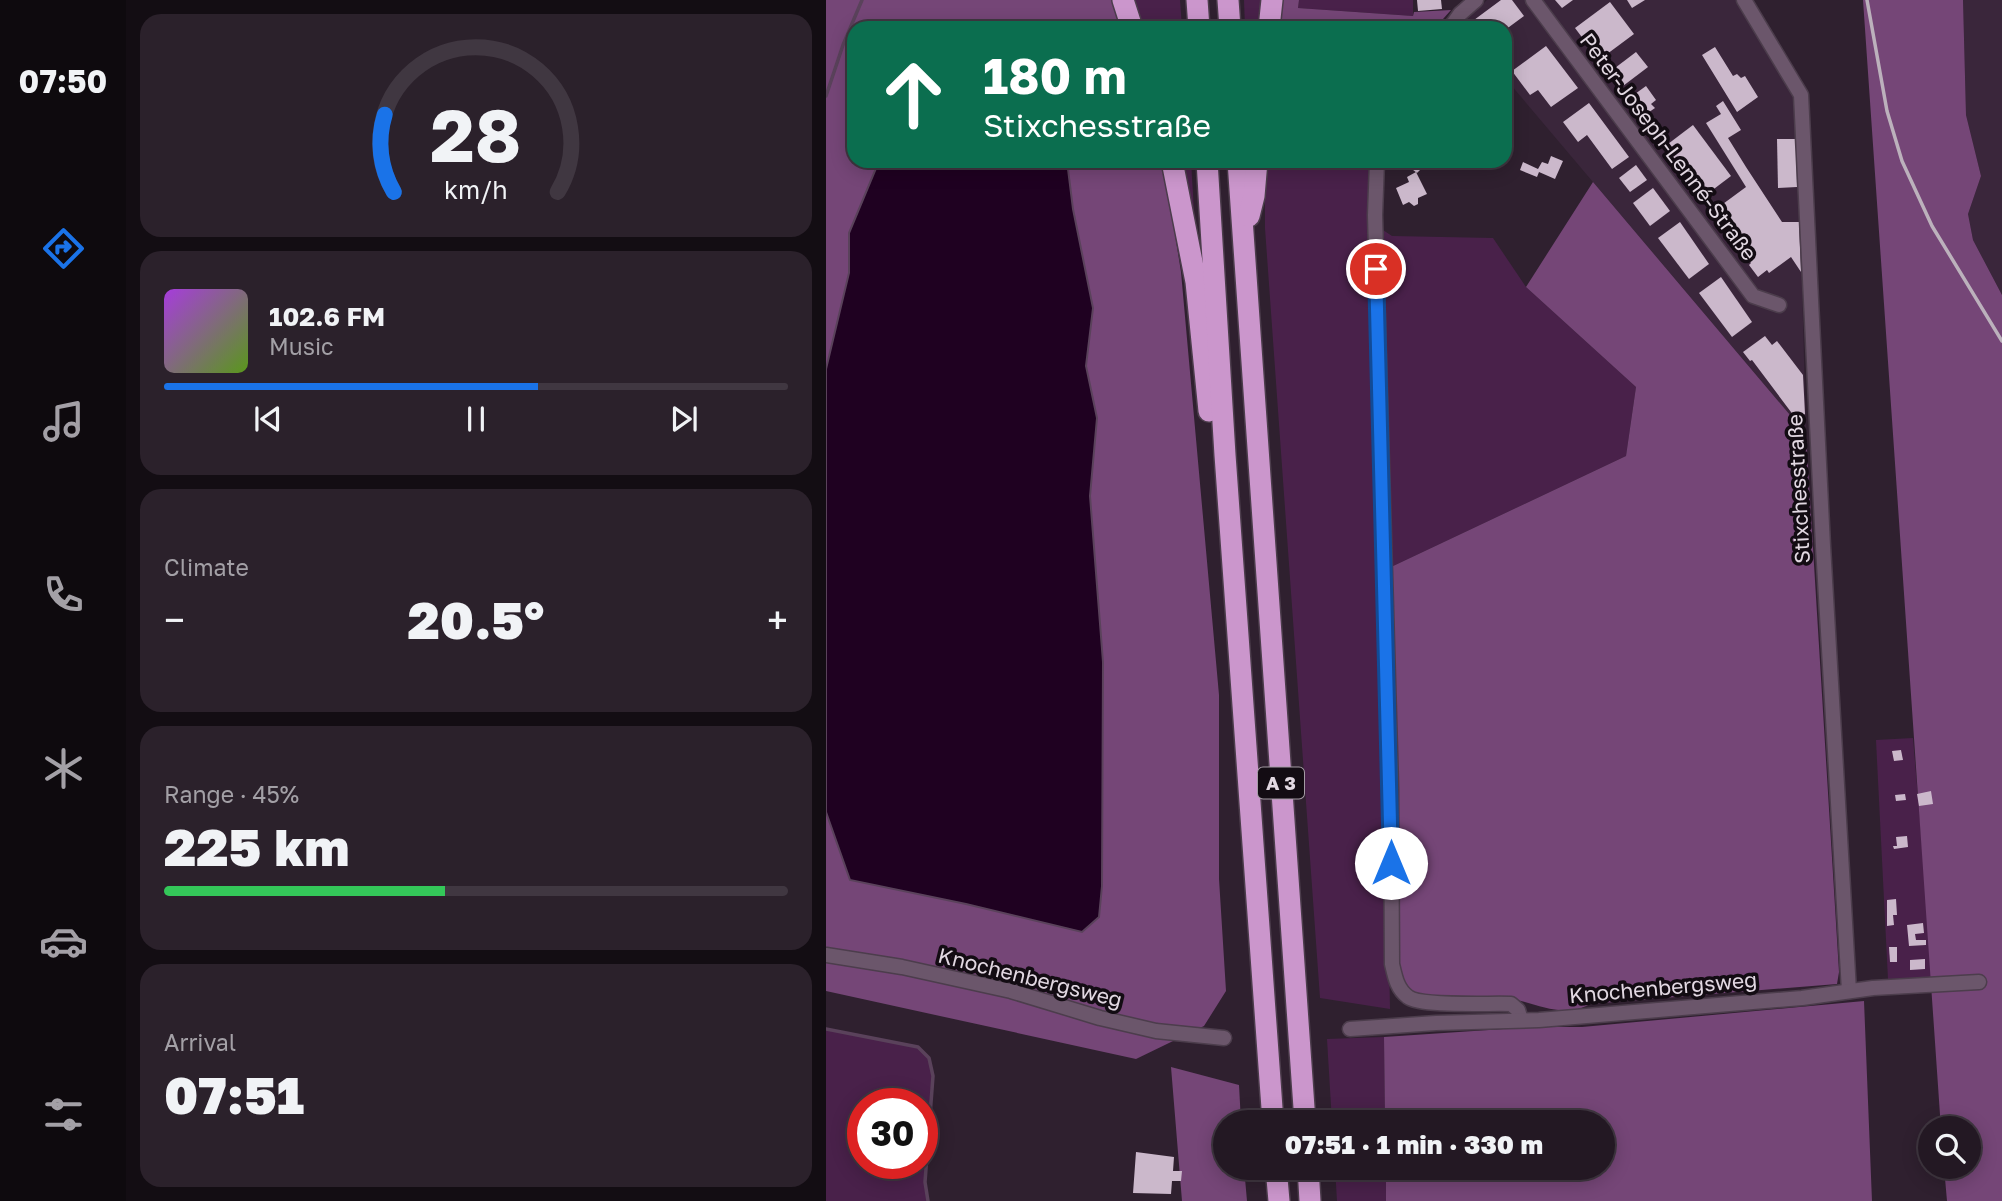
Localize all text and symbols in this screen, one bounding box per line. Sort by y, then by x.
street label: Peter-Joseph-Lenné-Straße [1575,28,1763,265]
text: 180 m [983,46,1127,105]
icon: ahead [868,49,959,140]
text: 07:50 [19,62,107,100]
text: 28 [431,91,522,178]
text: Stixchesstraße [983,106,1211,144]
text: km/h [444,174,508,205]
icon: directions [39,224,88,273]
pin [1346,239,1406,299]
icon: arrive [1357,250,1395,288]
text: 102.6 FM [269,301,385,332]
text: Music [269,332,334,360]
icon: music [39,397,88,446]
icon: previous [249,400,287,438]
icon: pause [457,400,495,438]
icon: next [665,400,703,438]
street label: Stixchesstraße [1781,414,1815,564]
text: Climate [164,553,249,581]
icon: phone [39,570,88,619]
text: 20.5° [408,588,544,650]
text: − [164,597,185,642]
text: + [767,597,788,642]
icon: climate [39,744,88,793]
road number: A 3 [1258,768,1304,798]
text: Range · 45% [164,780,299,808]
text: 225 km [164,815,350,877]
position arrow [1354,826,1428,900]
icon: car [39,917,88,966]
street label: Knochenbergsweg [936,942,1125,1012]
street label: Knochenbergsweg [1568,966,1758,1008]
text: Arrival [164,1028,236,1056]
text: 07:51 [164,1063,304,1125]
speed limit sign: 30 [847,1088,938,1179]
icon: filters [39,1090,88,1139]
map controls [1918,1116,1981,1179]
button: search [1918,1116,1981,1179]
text: 07:51 · 1 min · 330 m [1285,1129,1543,1160]

